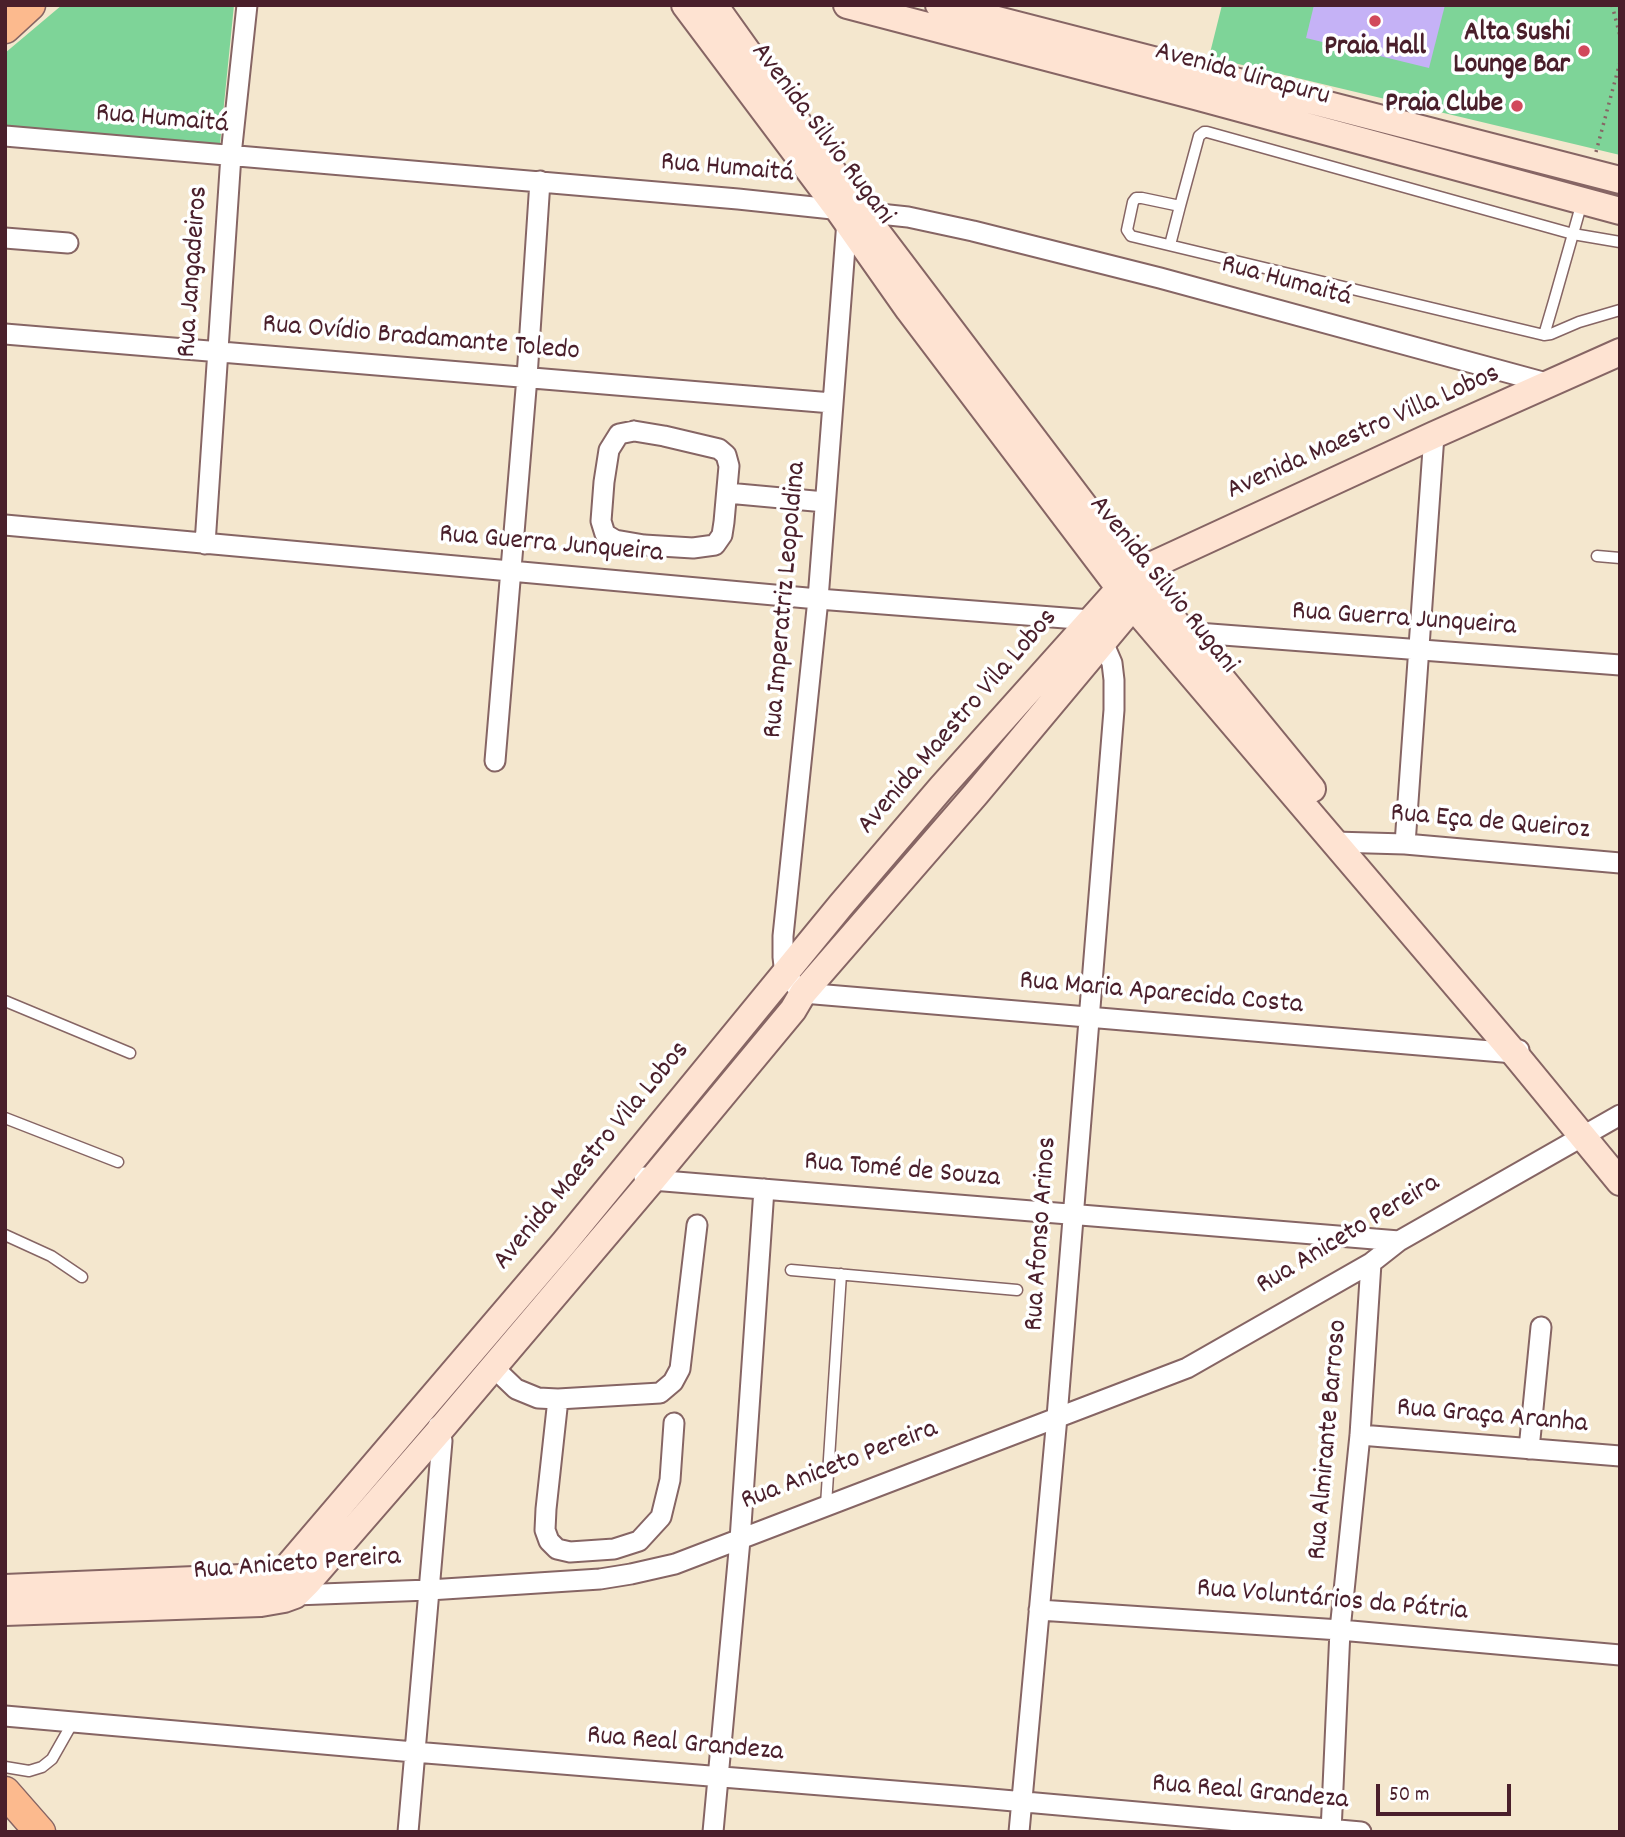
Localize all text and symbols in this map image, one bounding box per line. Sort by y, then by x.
marker: Praia Hall [1367,13,1383,29]
place label: Alta Sushi Lounge Bar [1453,18,1570,84]
place label: Praia Hall [1324,32,1426,66]
street label: Avenida Silvio Rugani [742,37,900,233]
street label: Avenida Uirapuru [1151,37,1333,115]
marker: Alta Sushi Lounge Bar [1576,43,1592,59]
place label: Praia Clube [1385,89,1503,123]
street label: Rua Humaitá [94,98,230,144]
marker: Praia Clube [1509,98,1525,114]
street label: Rua Humaitá [659,147,795,193]
street label: Rua Jangadeiros [172,185,218,359]
street label: Rua Humaitá [1217,250,1355,316]
street label: Rua Ovídio Bradamante Toledo [261,309,581,371]
street label: Avenida Maestro Villa Lobos [1222,359,1506,509]
street label: Rua Imperatriz Leopoldina [758,460,816,740]
street label: Avenida Silvio Rugani [1080,490,1244,682]
street label: Rua Guerra Junqueira [438,519,664,573]
street label: Rua Guerra Junqueira [1291,596,1517,646]
street label: Avenida Maestro Vila Lobos [852,603,1066,843]
street label: Rua Eça de Queiroz [1389,799,1591,849]
street label: Rua Maria Aparecida Costa [1018,966,1304,1024]
street label: Avenida Maestro Vila Lobos [487,1036,699,1278]
street label: Rua Afonso Arinos [1019,1136,1067,1332]
street label: Rua Tomé de Souza [803,1147,1001,1197]
street label: Rua Aniceto Pereira [1251,1168,1447,1304]
street label: Rua Almirante Barroso [1303,1319,1357,1561]
street label: Rua Graça Aranha [1395,1393,1589,1443]
street label: Rua Aniceto Pereira [737,1414,943,1520]
street label: Rua Aniceto Pereira [192,1542,402,1590]
street label: Rua Voluntários da Pátria [1195,1573,1469,1631]
street label: Rua Real Grandeza [585,1721,785,1771]
street label: Rua Real Grandeza [1150,1769,1350,1819]
scale bar [1380,1770,1515,1814]
text: 50 m [1389,1781,1429,1811]

